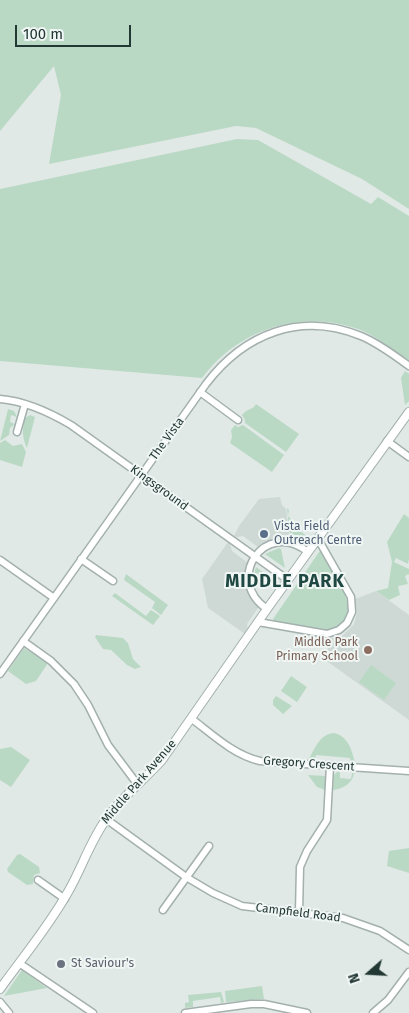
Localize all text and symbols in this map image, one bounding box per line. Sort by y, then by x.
scale bar [18,15,134,47]
text: 100 m [23,25,63,43]
street label: The Vista [147,415,187,463]
street label: Kingsground [127,462,191,514]
place label: Vista Field Outreach Centre [274,520,362,548]
marker: Vista Field Outreach Centre [258,528,270,540]
district label: MIDDLE PARK [224,571,346,593]
place label: Middle Park Primary School [276,636,358,664]
marker: Middle Park Primary School [362,644,374,656]
street label: Middle Park Avenue [99,737,179,827]
street label: Gregory Crescent [263,754,355,774]
street label: Campfield Road [255,901,341,925]
north arrow [344,948,394,998]
place label: St Saviour's [71,957,134,971]
marker: St Saviour's [55,958,67,970]
text: N [345,971,364,985]

